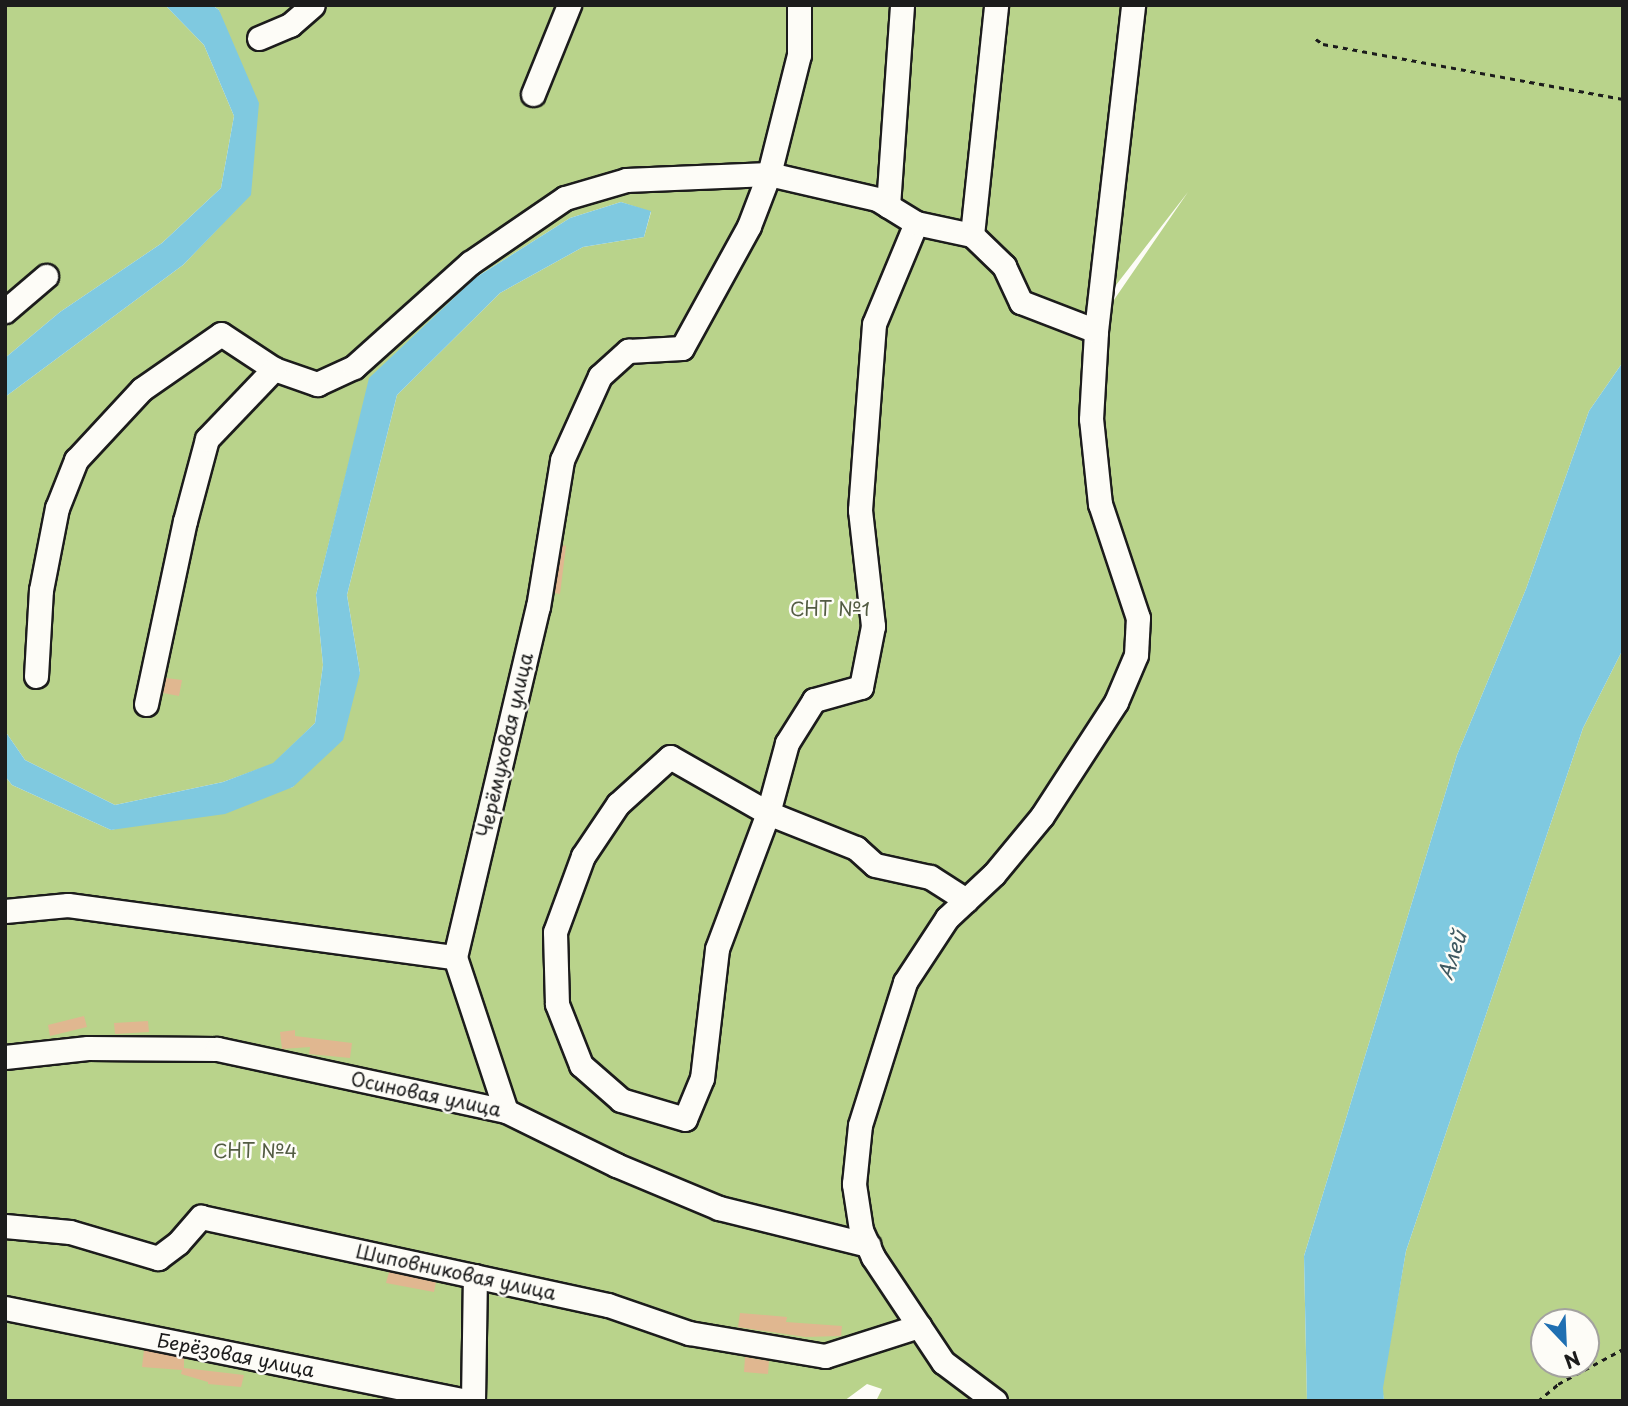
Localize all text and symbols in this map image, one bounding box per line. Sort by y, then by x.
park label: СНТ №1 [790,598,870,620]
street label: Черёмуховая улица [473,650,537,840]
water label: Алей [1431,927,1471,983]
street label: Осиновая улица [349,1067,503,1121]
park label: СНТ №4 [213,1140,297,1162]
street label: Шиповниковая улица [353,1240,559,1304]
north arrow [1530,1308,1600,1378]
street label: Берёзовая улица [155,1329,317,1381]
text: N [1560,1345,1585,1376]

